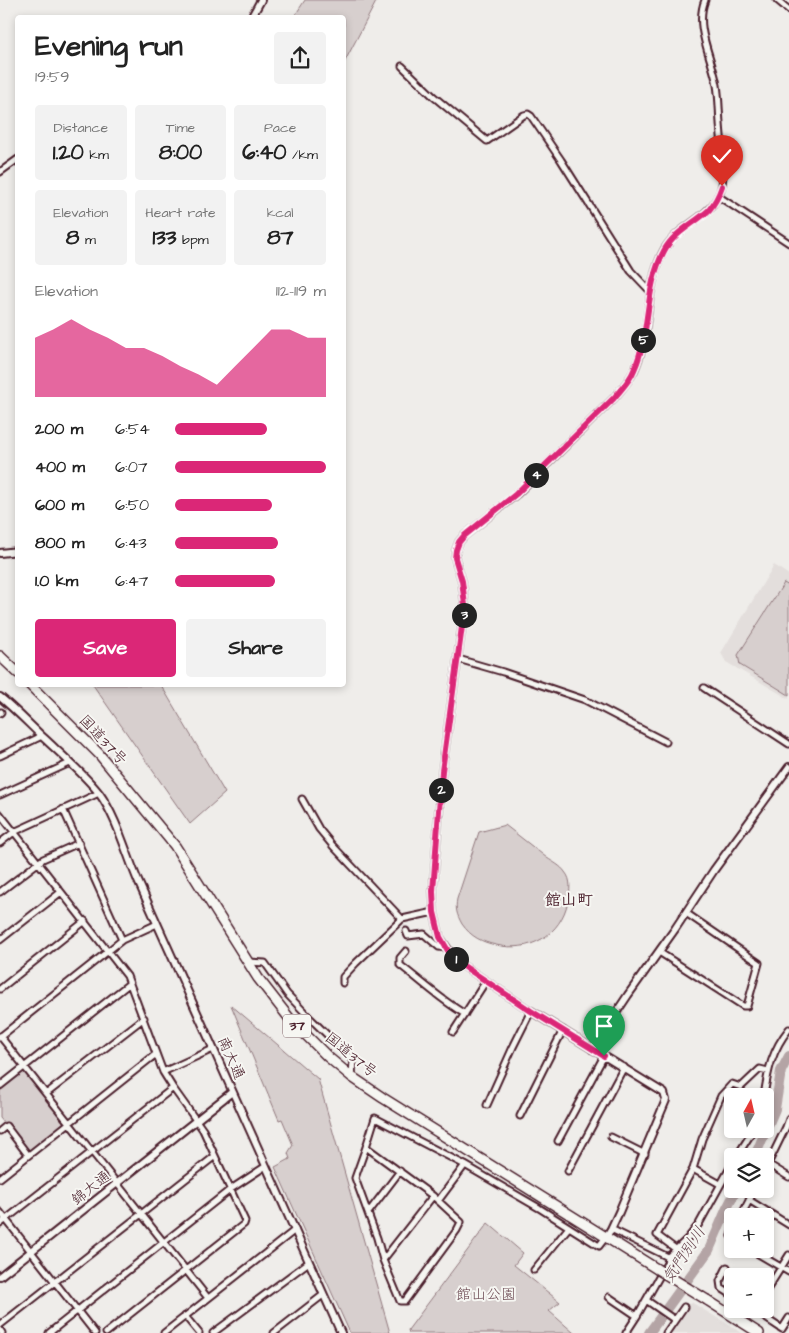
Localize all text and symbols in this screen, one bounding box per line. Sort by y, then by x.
text: Evening run [35,27,183,66]
button: share [274,32,326,84]
text: 19:59 [35,66,69,88]
text: Distance [54,118,108,138]
text: Time [166,118,195,138]
text: Pace [264,118,296,138]
pin [701,135,743,186]
text: 1.20 [53,138,84,167]
text: 8:00 [159,138,202,167]
text: 6:40 [242,138,287,167]
icon: check [708,142,736,170]
text: km [84,145,109,165]
text: /km [287,145,318,165]
text: Elevation [53,203,108,223]
text: Heart rate [145,203,216,223]
text: kcal [267,203,294,223]
text: 8 [66,223,79,252]
text: 133 [152,223,176,252]
text: 87 [267,223,293,252]
text: m [79,230,96,250]
text: bpm [176,230,209,250]
text: Elevation [35,280,98,302]
text: 112–119 m [276,280,326,302]
pin: 5 [630,328,656,352]
text: 5 [639,330,648,350]
text: 200 m [35,418,83,440]
text: 6:54 [115,418,150,440]
text: 400 m [35,456,85,478]
text: 6:07 [115,456,148,478]
pin: 4 [524,462,548,488]
text: 4 [532,465,541,485]
text: 600 m [35,494,84,516]
text: 6:50 [115,494,149,516]
text: 800 m [35,532,84,554]
text: 6:43 [115,532,147,554]
text: 1.0 km [35,570,78,592]
text: 6:47 [115,570,148,592]
pin: 3 [452,602,476,628]
text: 3 [461,605,468,625]
button: Save [35,619,176,677]
button: Share [186,619,326,677]
street label: 国道37号 [74,710,132,770]
pin: 2 [428,778,454,802]
text: 2 [437,780,446,800]
district label: 館山町 [545,889,593,911]
pin: 1 [444,946,468,972]
text: 1 [456,949,457,969]
pin [583,1005,625,1056]
icon: arrive [590,1012,618,1040]
road number: 37 [283,1014,311,1038]
street label: 国道37号 [320,1027,382,1083]
street label: 南大通 [212,1033,250,1083]
north arrow [724,1088,774,1138]
map controls [724,1088,774,1318]
button: layers [724,1148,774,1198]
street label: 錦大通 [67,1166,115,1210]
button: + [724,1208,774,1258]
water label: 気門別川 [657,1222,711,1288]
button: − [724,1268,774,1318]
park label: 館山公園 [456,1284,516,1305]

